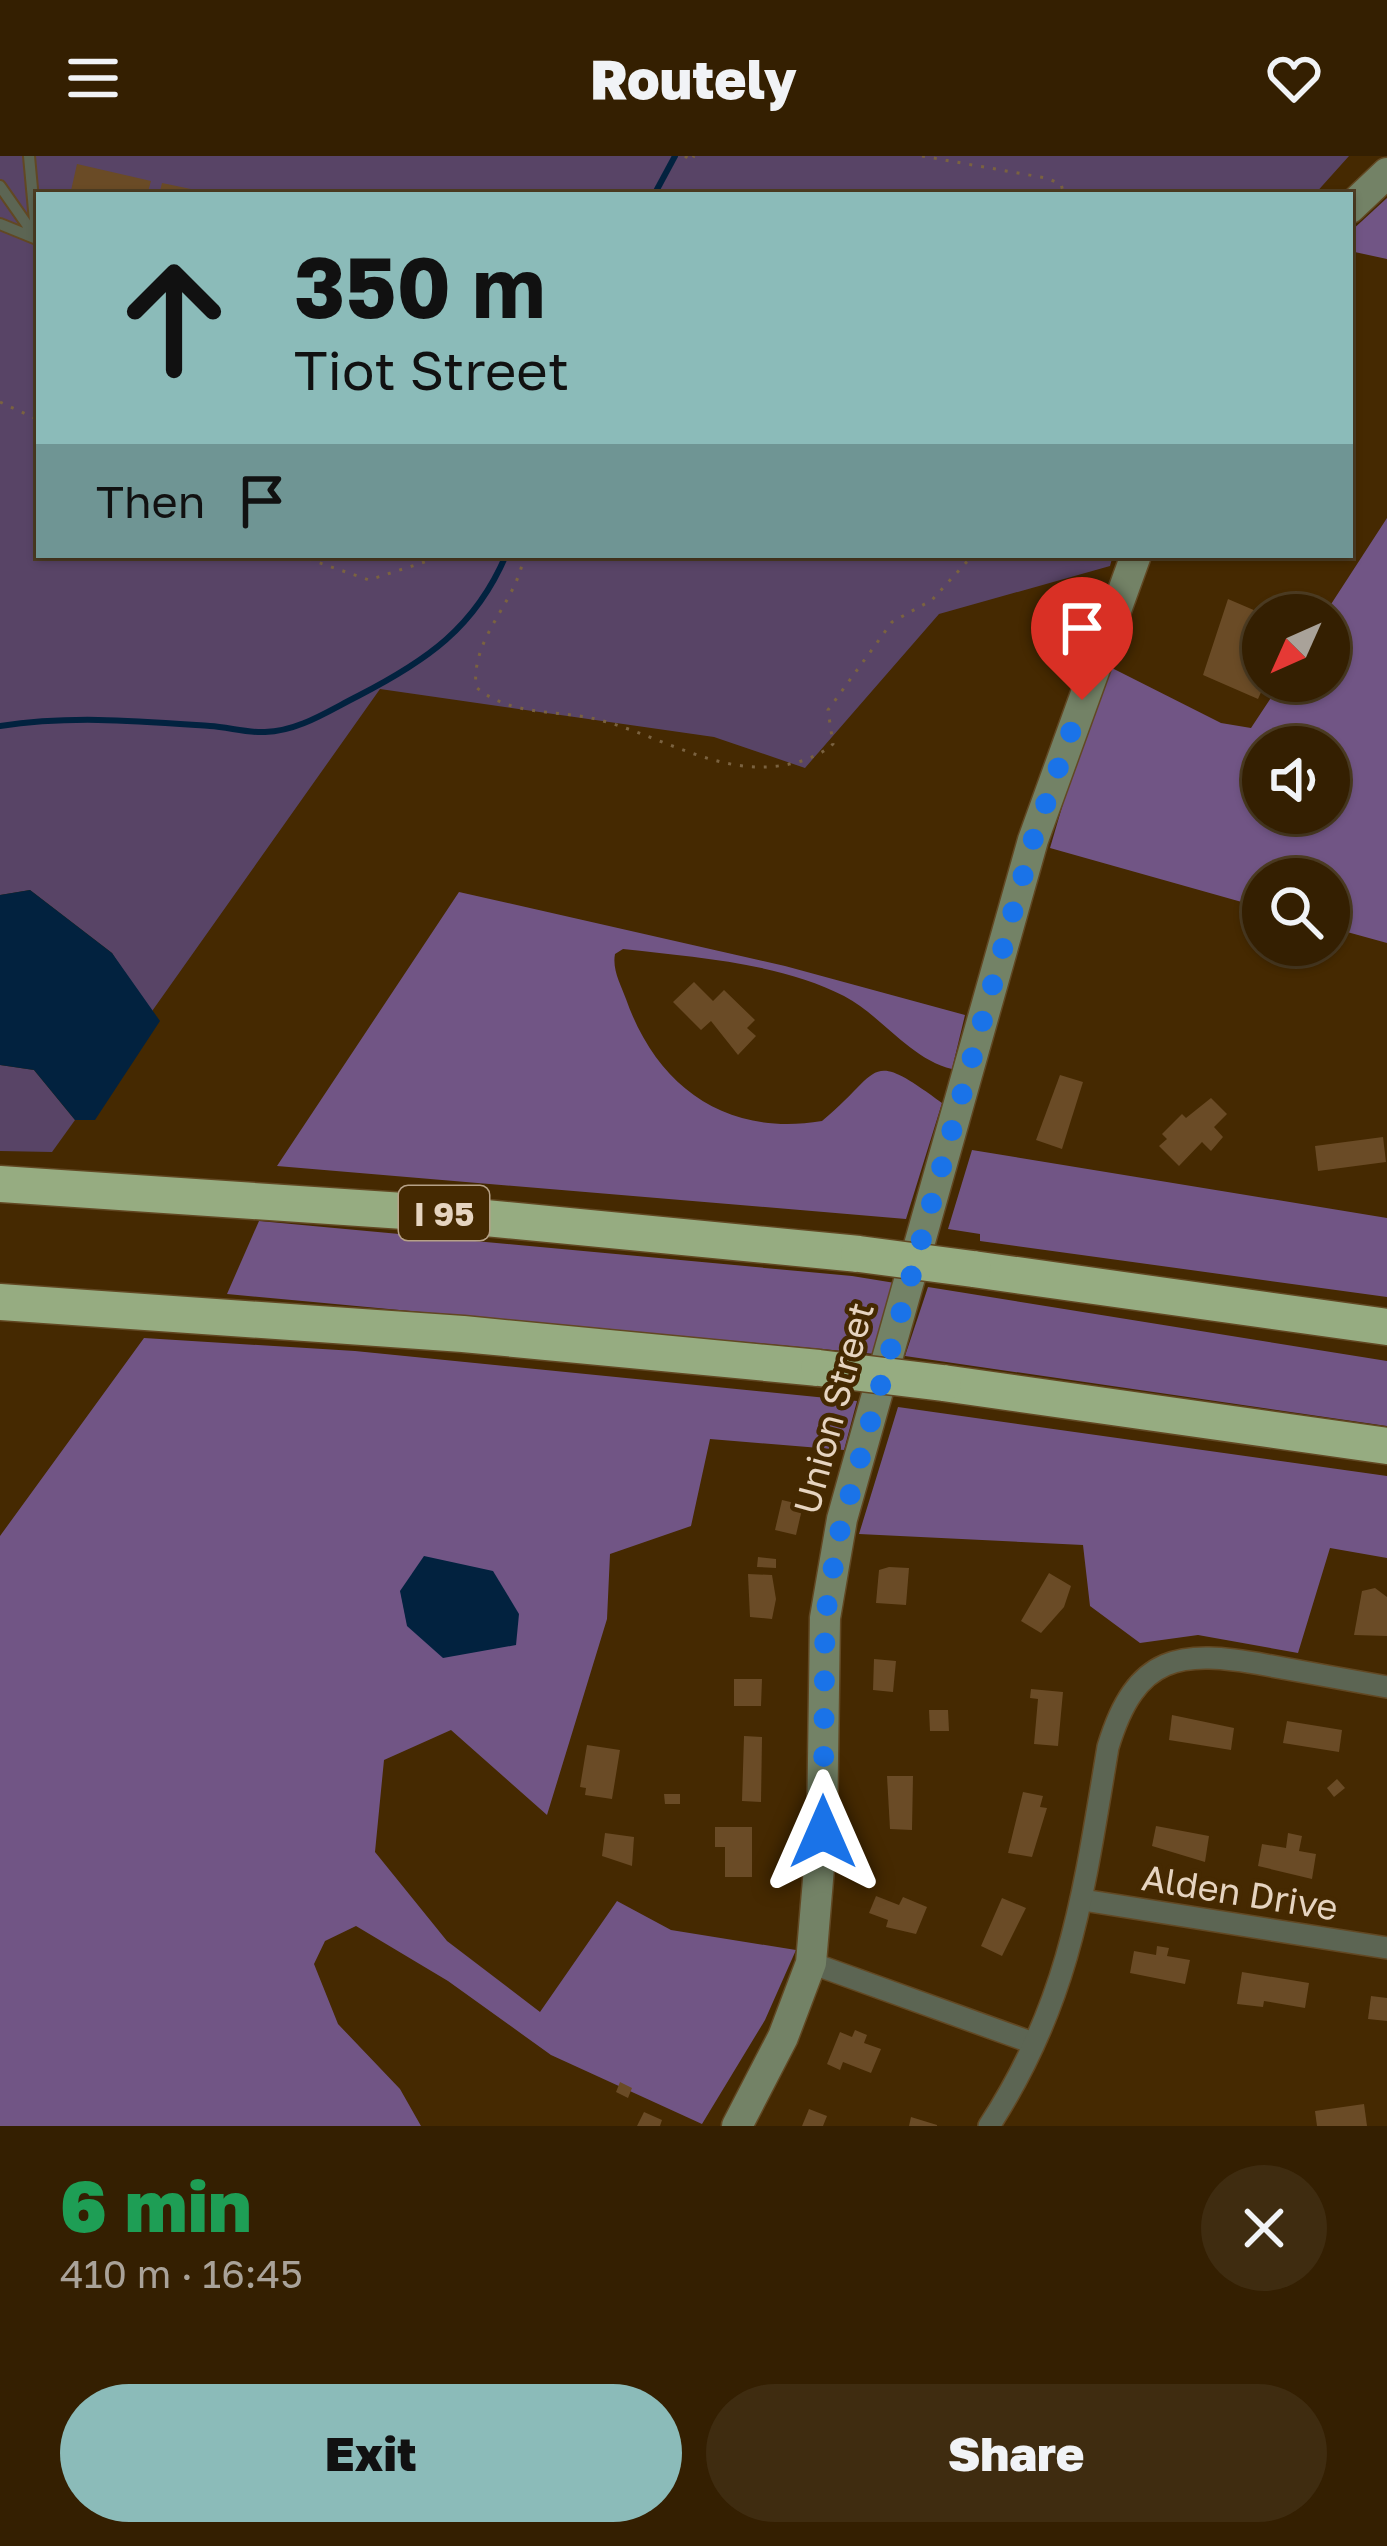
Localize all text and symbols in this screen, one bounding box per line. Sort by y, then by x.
icon: menu [60,45,126,111]
icon: heart [1261,45,1327,111]
text: Routely [590,46,797,111]
text: 350 m [294,236,546,336]
icon: ahead [96,240,252,396]
text: Tiot Street [294,337,569,402]
icon: arrive [229,468,295,534]
text: Then [96,474,205,528]
pin [1031,577,1133,700]
north arrow [1242,594,1350,702]
map controls [1242,594,1350,966]
icon: arrive [1049,595,1115,661]
button: sound [1242,726,1350,834]
button: search [1242,858,1350,966]
road number: I 95 [399,1186,489,1240]
street label: Union Street [784,1297,882,1519]
position arrow [760,1769,886,1895]
street label: Alden Drive [1139,1855,1341,1929]
text: 6 min [60,2161,252,2248]
button: close [1201,2165,1327,2291]
text: 410 m · 16:45 [60,2250,303,2297]
button: Exit [60,2384,682,2522]
button: Share [706,2384,1327,2522]

